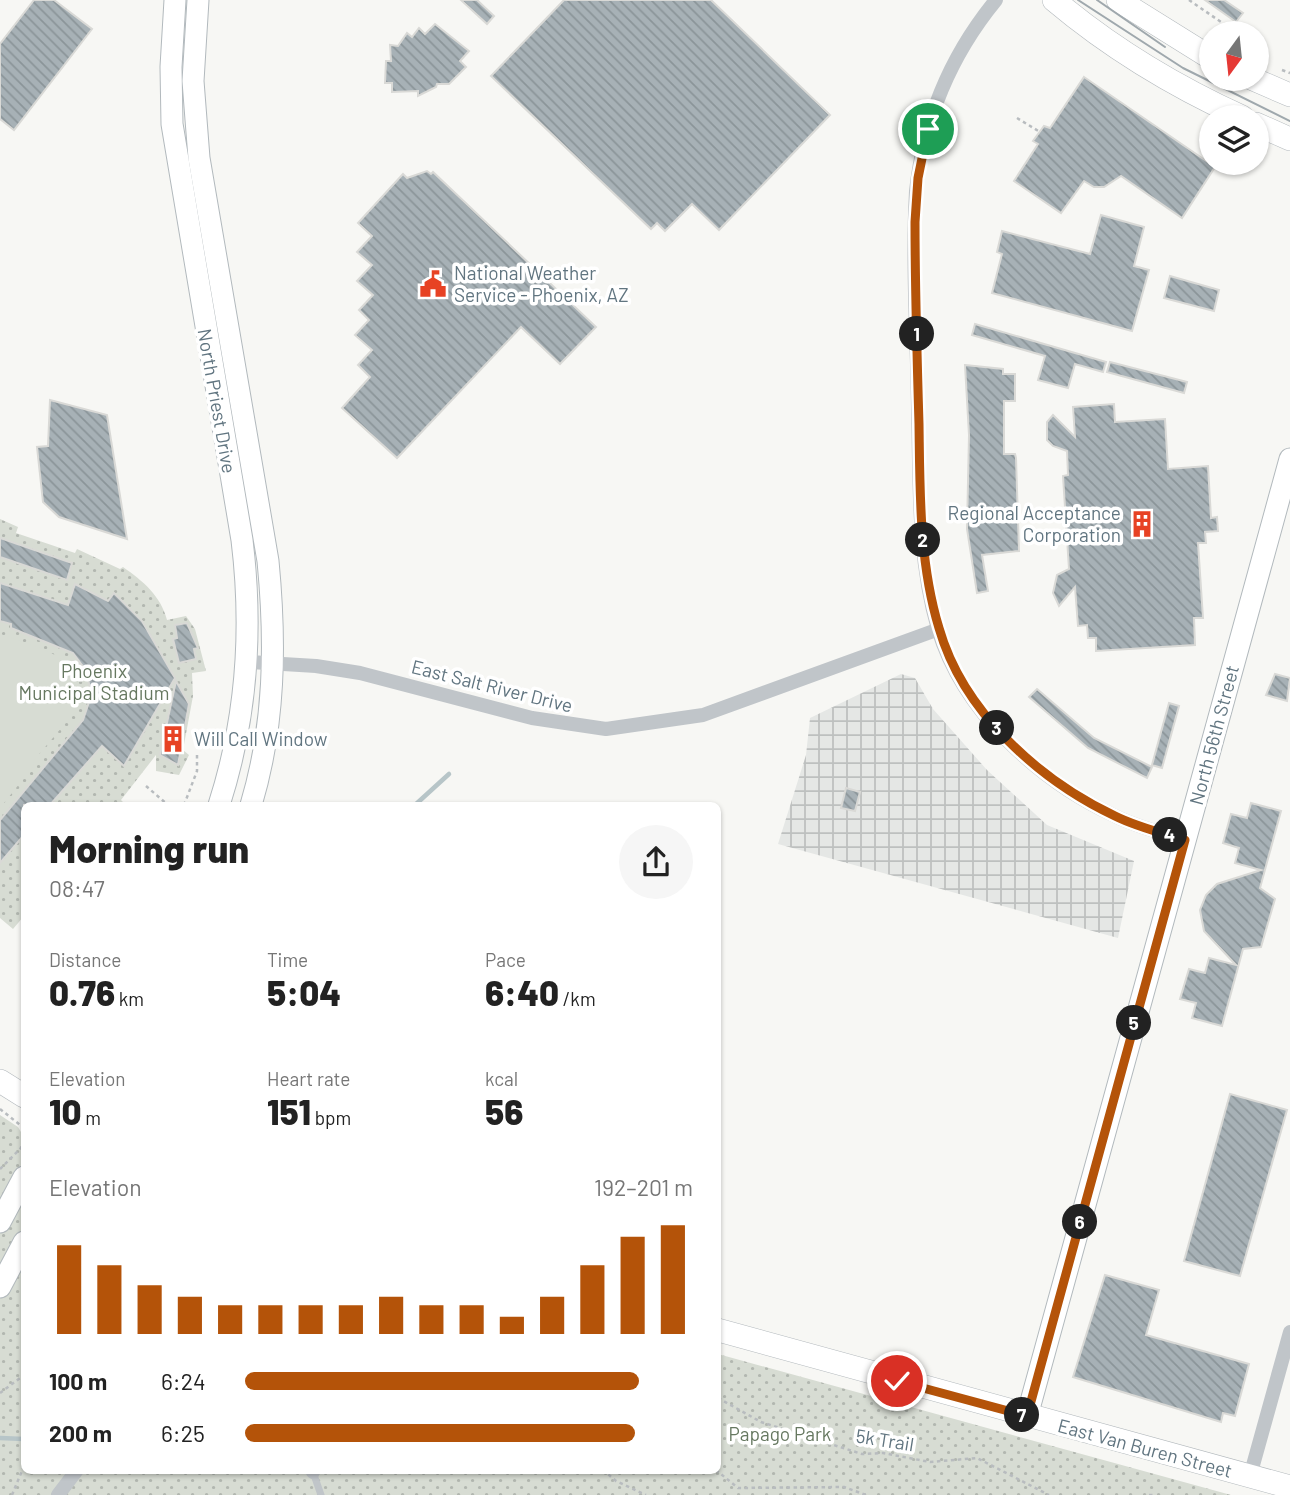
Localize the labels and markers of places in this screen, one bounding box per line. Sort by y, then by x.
pin [898,99,958,159]
place label: National Weather Service - Phoenix, AZ [454,261,629,306]
public building icon: National Weather Service - Phoenix, AZ [418,269,448,299]
pin: 1 [900,316,934,352]
place label: Regional Acceptance Corporation [948,501,1121,546]
building icon: Regional Acceptance Corporation [1127,509,1157,539]
pin: 2 [906,522,940,558]
pin: 3 [979,710,1014,746]
building icon: Will Call Window [158,724,188,754]
place label: Will Call Window [194,727,328,750]
pin: 4 [1152,818,1188,852]
pin: 5 [1116,1006,1152,1040]
pin: 6 [1062,1204,1098,1240]
pin [867,1351,927,1411]
pin: 7 [1004,1398,1040,1432]

